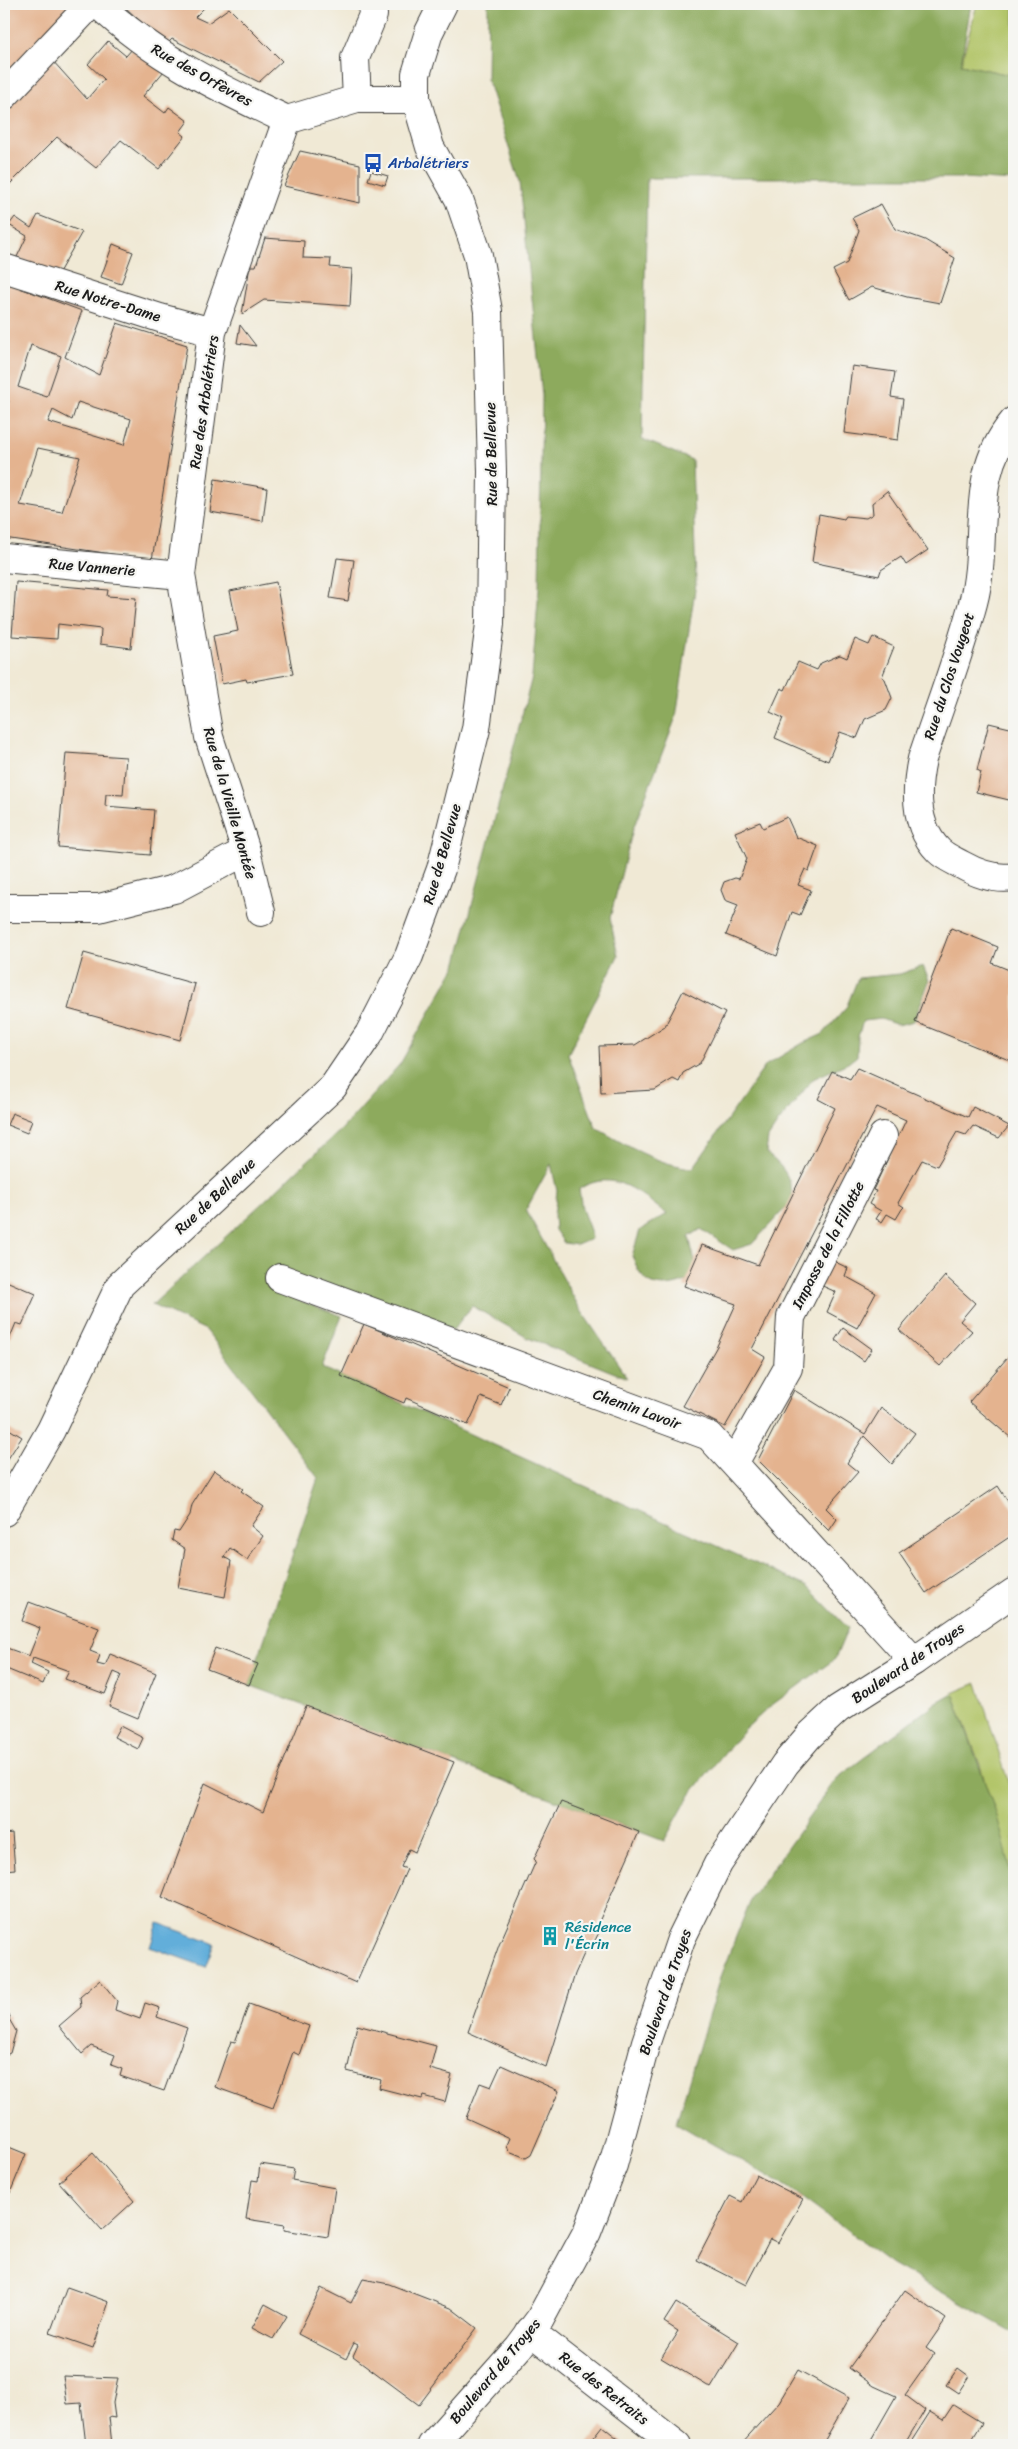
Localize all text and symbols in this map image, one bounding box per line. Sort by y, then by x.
street label: Rue des Orfèvres [146,36,258,114]
place label: Arbalétriers [387,150,469,176]
bus stop icon: Arbalétriers [362,152,384,174]
street label: Rue Notre-Dame [52,273,164,329]
street label: Rue des Arbalétriers [182,333,226,470]
street label: Rue de Bellevue [477,402,505,506]
street label: Rue Vannerie [48,550,136,584]
street label: Rue du Clos Vougeot [916,608,982,743]
street label: Rue de la Vieille Montée [196,724,264,882]
street label: Rue de Bellevue [415,800,469,908]
street label: Rue de Bellevue [168,1151,262,1241]
street label: Impasse de la Fillotte [784,1176,872,1314]
street label: Chemin Lavoir [589,1381,685,1437]
street label: Boulevard de Troyes [846,1615,970,1711]
place label: Résidence l'Écrin [565,1914,631,1957]
building icon: Résidence l'Écrin [539,1925,561,1947]
street label: Boulevard de Troyes [631,1925,699,2059]
street label: Boulevard de Troyes [443,2312,547,2430]
street label: Rue des Retraits [553,2344,655,2432]

